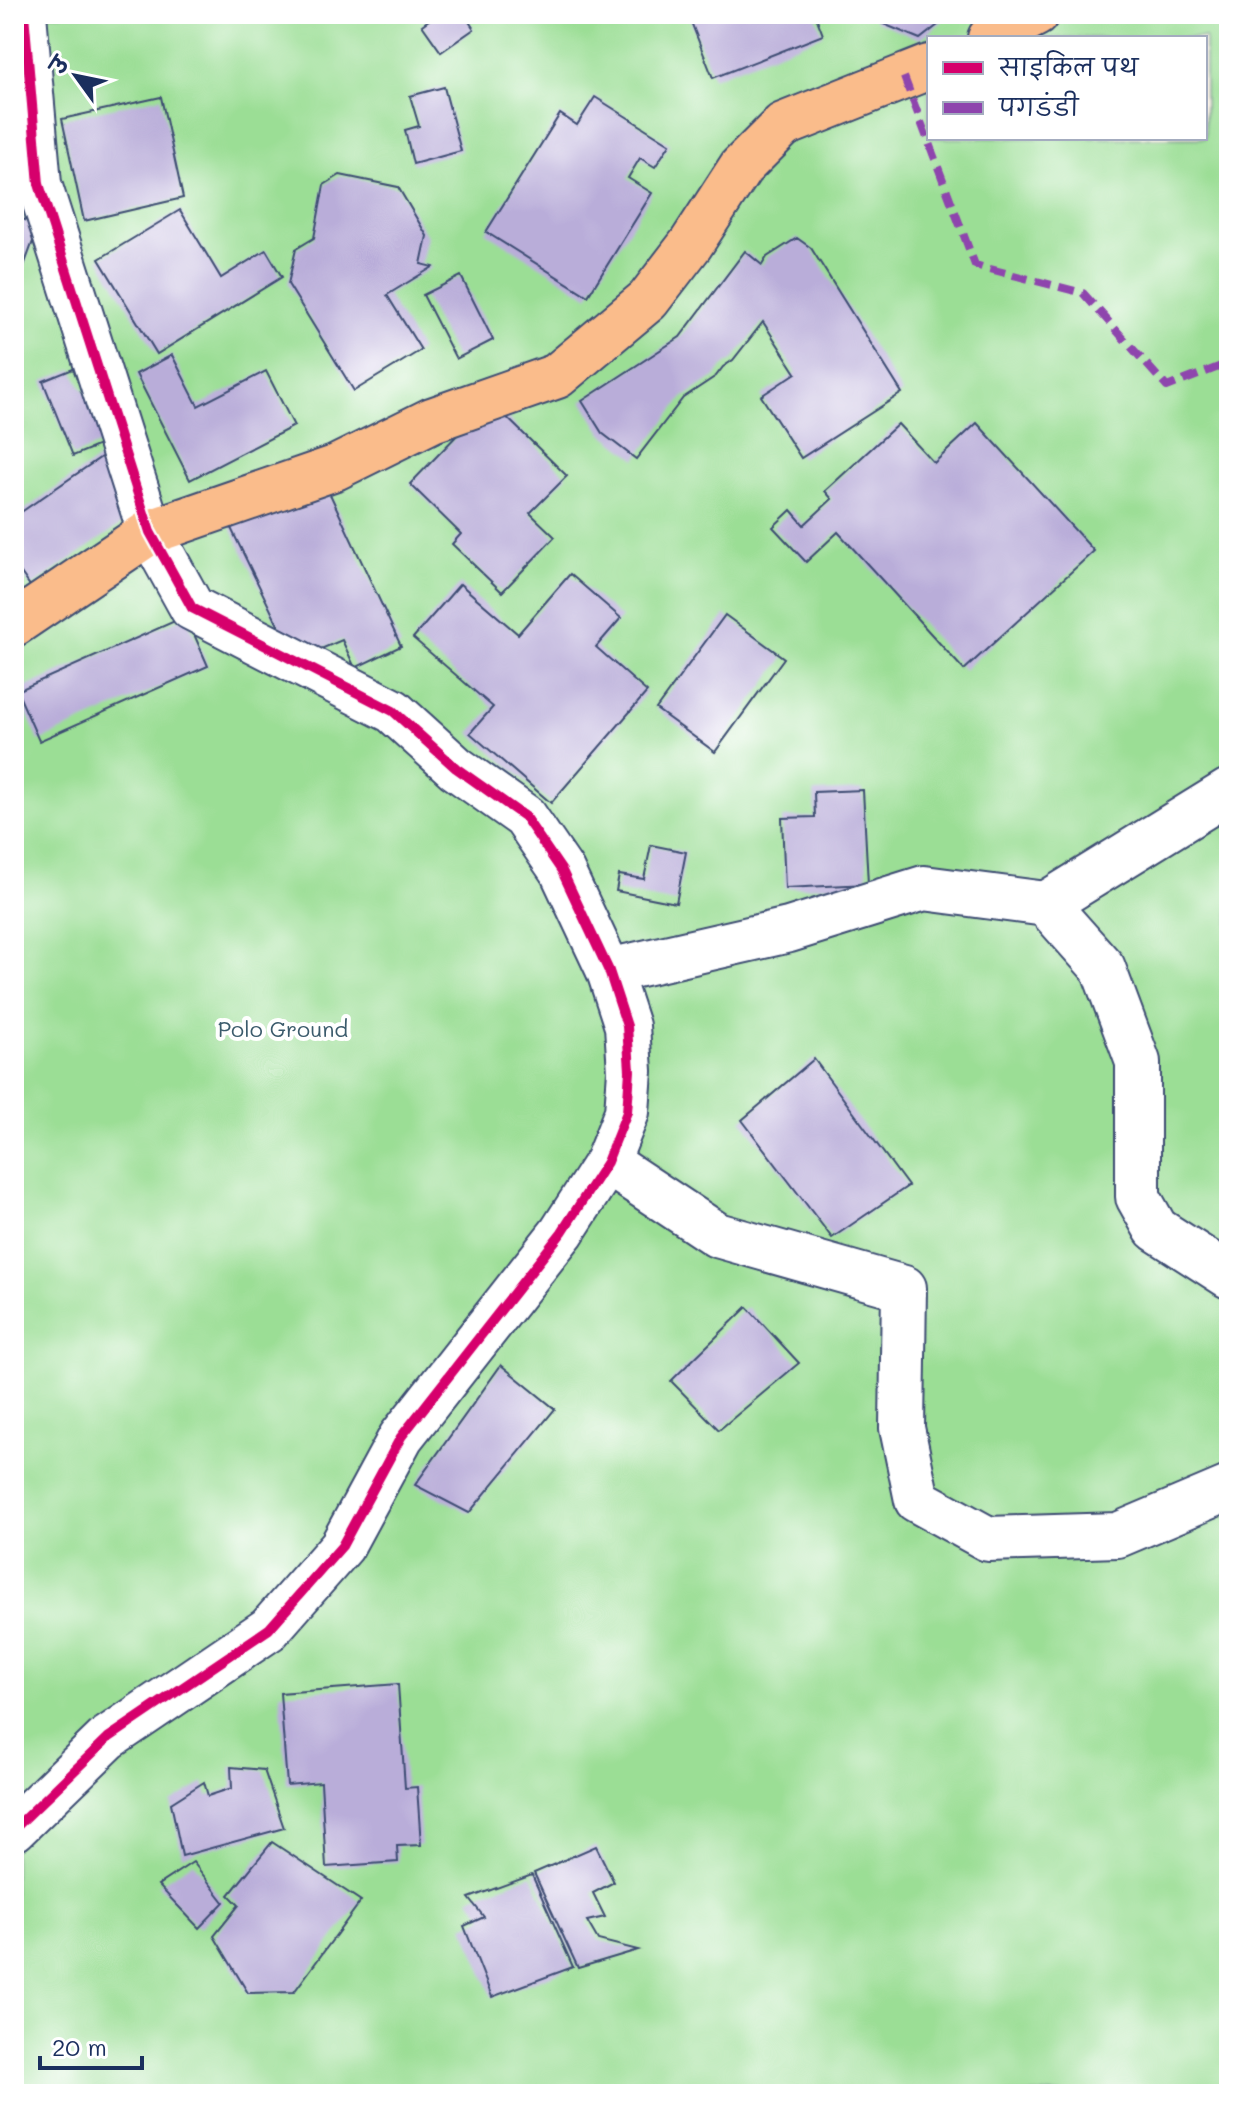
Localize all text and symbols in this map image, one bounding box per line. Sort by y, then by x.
north arrow [36,36,116,116]
legend [927,36,1207,140]
text: उ [42,49,76,81]
text: साइकिल पथ [997,50,1140,82]
text: पगडंडी [997,90,1080,122]
park label: Polo Ground [218,1014,348,1043]
scale bar [40,2020,142,2070]
text: 20 m [52,2031,107,2062]

